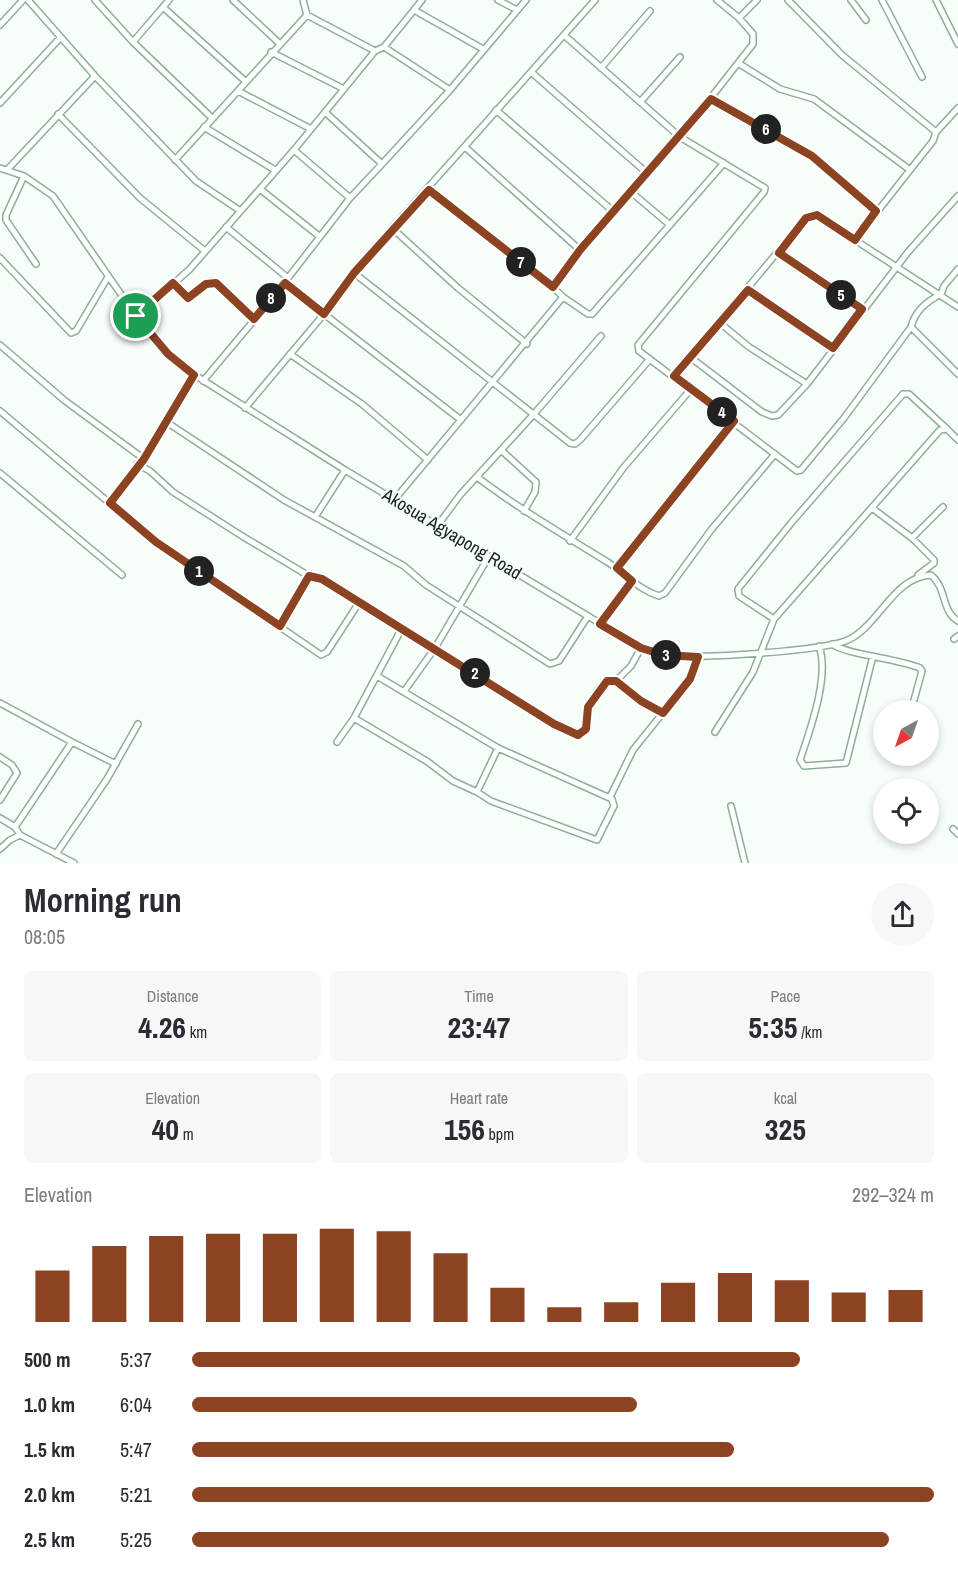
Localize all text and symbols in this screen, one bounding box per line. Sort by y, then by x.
pin: 6 [751,114,781,144]
text: 6 [762,118,770,140]
pin: 7 [506,247,536,277]
text: 7 [517,251,525,273]
pin: 5 [826,280,856,310]
pin: 8 [256,283,286,313]
text: 5 [837,284,845,306]
text: 8 [267,287,275,309]
pin [110,290,161,341]
icon: arrive [119,299,152,332]
pin: 4 [707,397,737,427]
text: 4 [718,401,726,423]
street label: Akosua Agyapong Road [377,482,527,585]
pin: 1 [184,556,214,586]
text: 1 [195,560,203,582]
pin: 3 [651,640,681,670]
text: 3 [662,644,670,666]
pin: 2 [460,658,490,688]
text: 2 [471,662,479,684]
north arrow [873,700,939,766]
map controls [873,700,939,844]
button: locate [873,778,939,844]
text: Morning run [24,878,182,922]
button: share [871,883,934,946]
text: 08:05 [24,923,65,950]
text: Distance [147,985,199,1007]
text: Time [464,985,494,1007]
text: Pace [770,985,800,1007]
text: 4.26 [138,1007,186,1047]
text: 23:47 [448,1007,510,1047]
text: 5:35 [748,1007,798,1047]
text: km [186,1021,207,1043]
text: /km [798,1021,822,1043]
text: Elevation [145,1087,200,1109]
text: Heart rate [450,1087,508,1109]
text: kcal [774,1087,797,1109]
text: 40 [152,1109,179,1149]
text: 156 [444,1109,485,1149]
text: 325 [765,1109,806,1149]
text: m [179,1123,194,1145]
text: bpm [485,1123,514,1145]
text: Elevation [24,1181,92,1208]
text: 292–324 m [852,1181,934,1208]
text: 500 m [24,1346,71,1373]
text: 5:37 [120,1346,152,1373]
text: 1.0 km [24,1391,75,1418]
text: 6:04 [120,1391,152,1418]
text: 1.5 km [24,1436,75,1463]
text: 5:47 [120,1436,152,1463]
text: 2.0 km [24,1481,75,1508]
text: 5:21 [120,1481,152,1508]
text: 2.5 km [24,1526,75,1553]
text: 5:25 [120,1526,152,1553]

